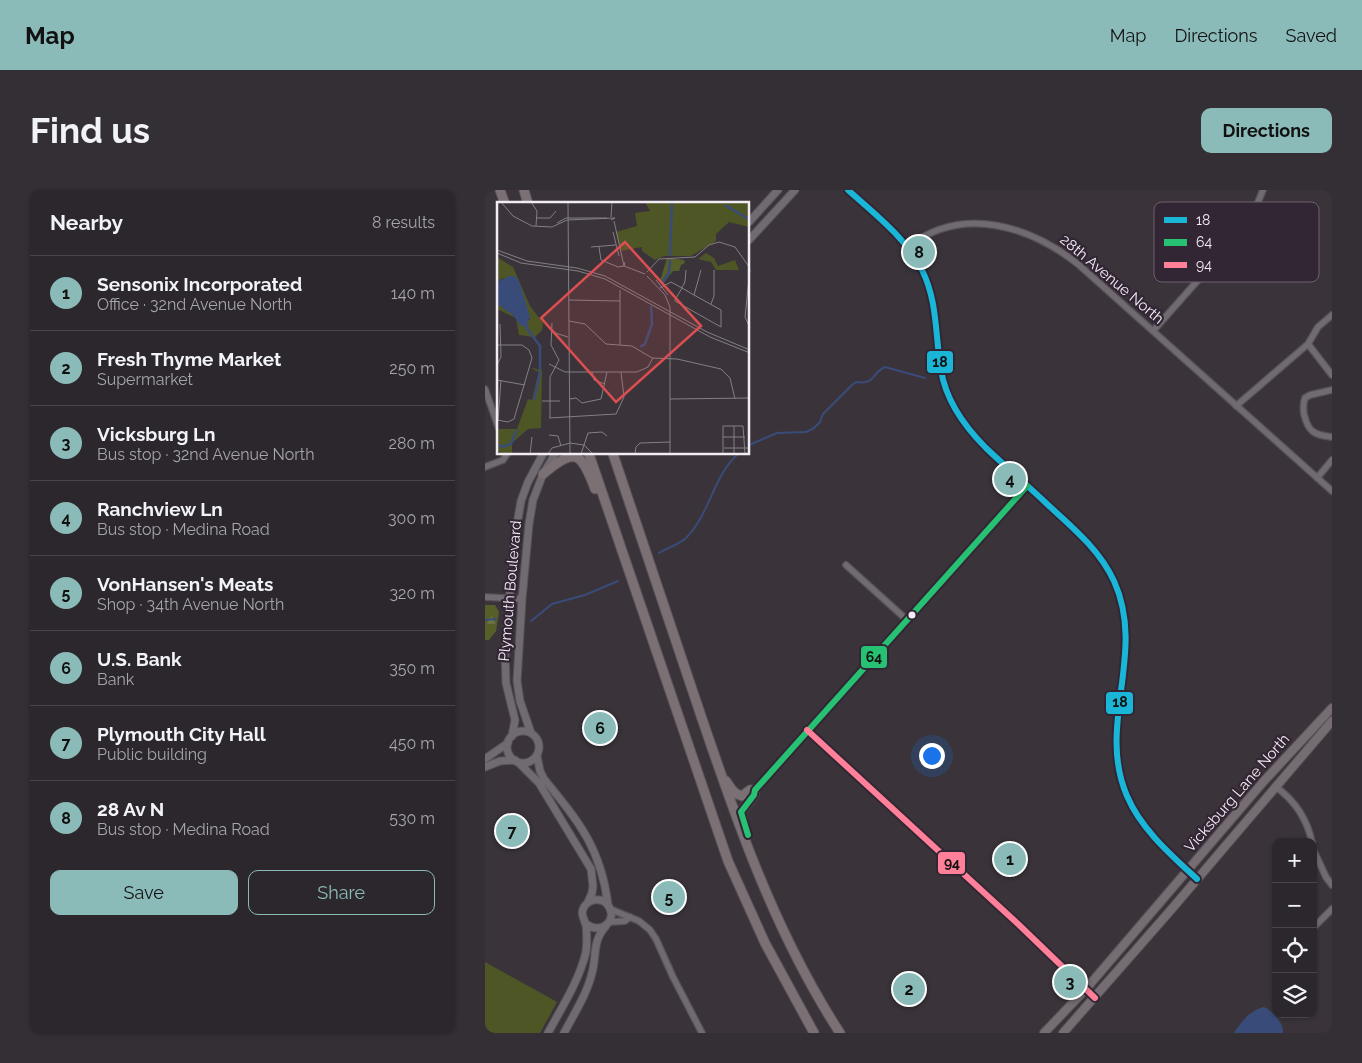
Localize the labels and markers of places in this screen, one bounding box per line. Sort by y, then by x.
pin: 8 [903,233,935,271]
pin: 4 [994,460,1026,498]
unlabelled marker [907,610,917,620]
pin: 6 [584,709,616,747]
pin: 7 [496,812,528,850]
pin: 1 [994,840,1026,878]
pin: 5 [653,878,685,916]
pin: 3 [1054,963,1086,1001]
pin: 2 [893,970,925,1008]

